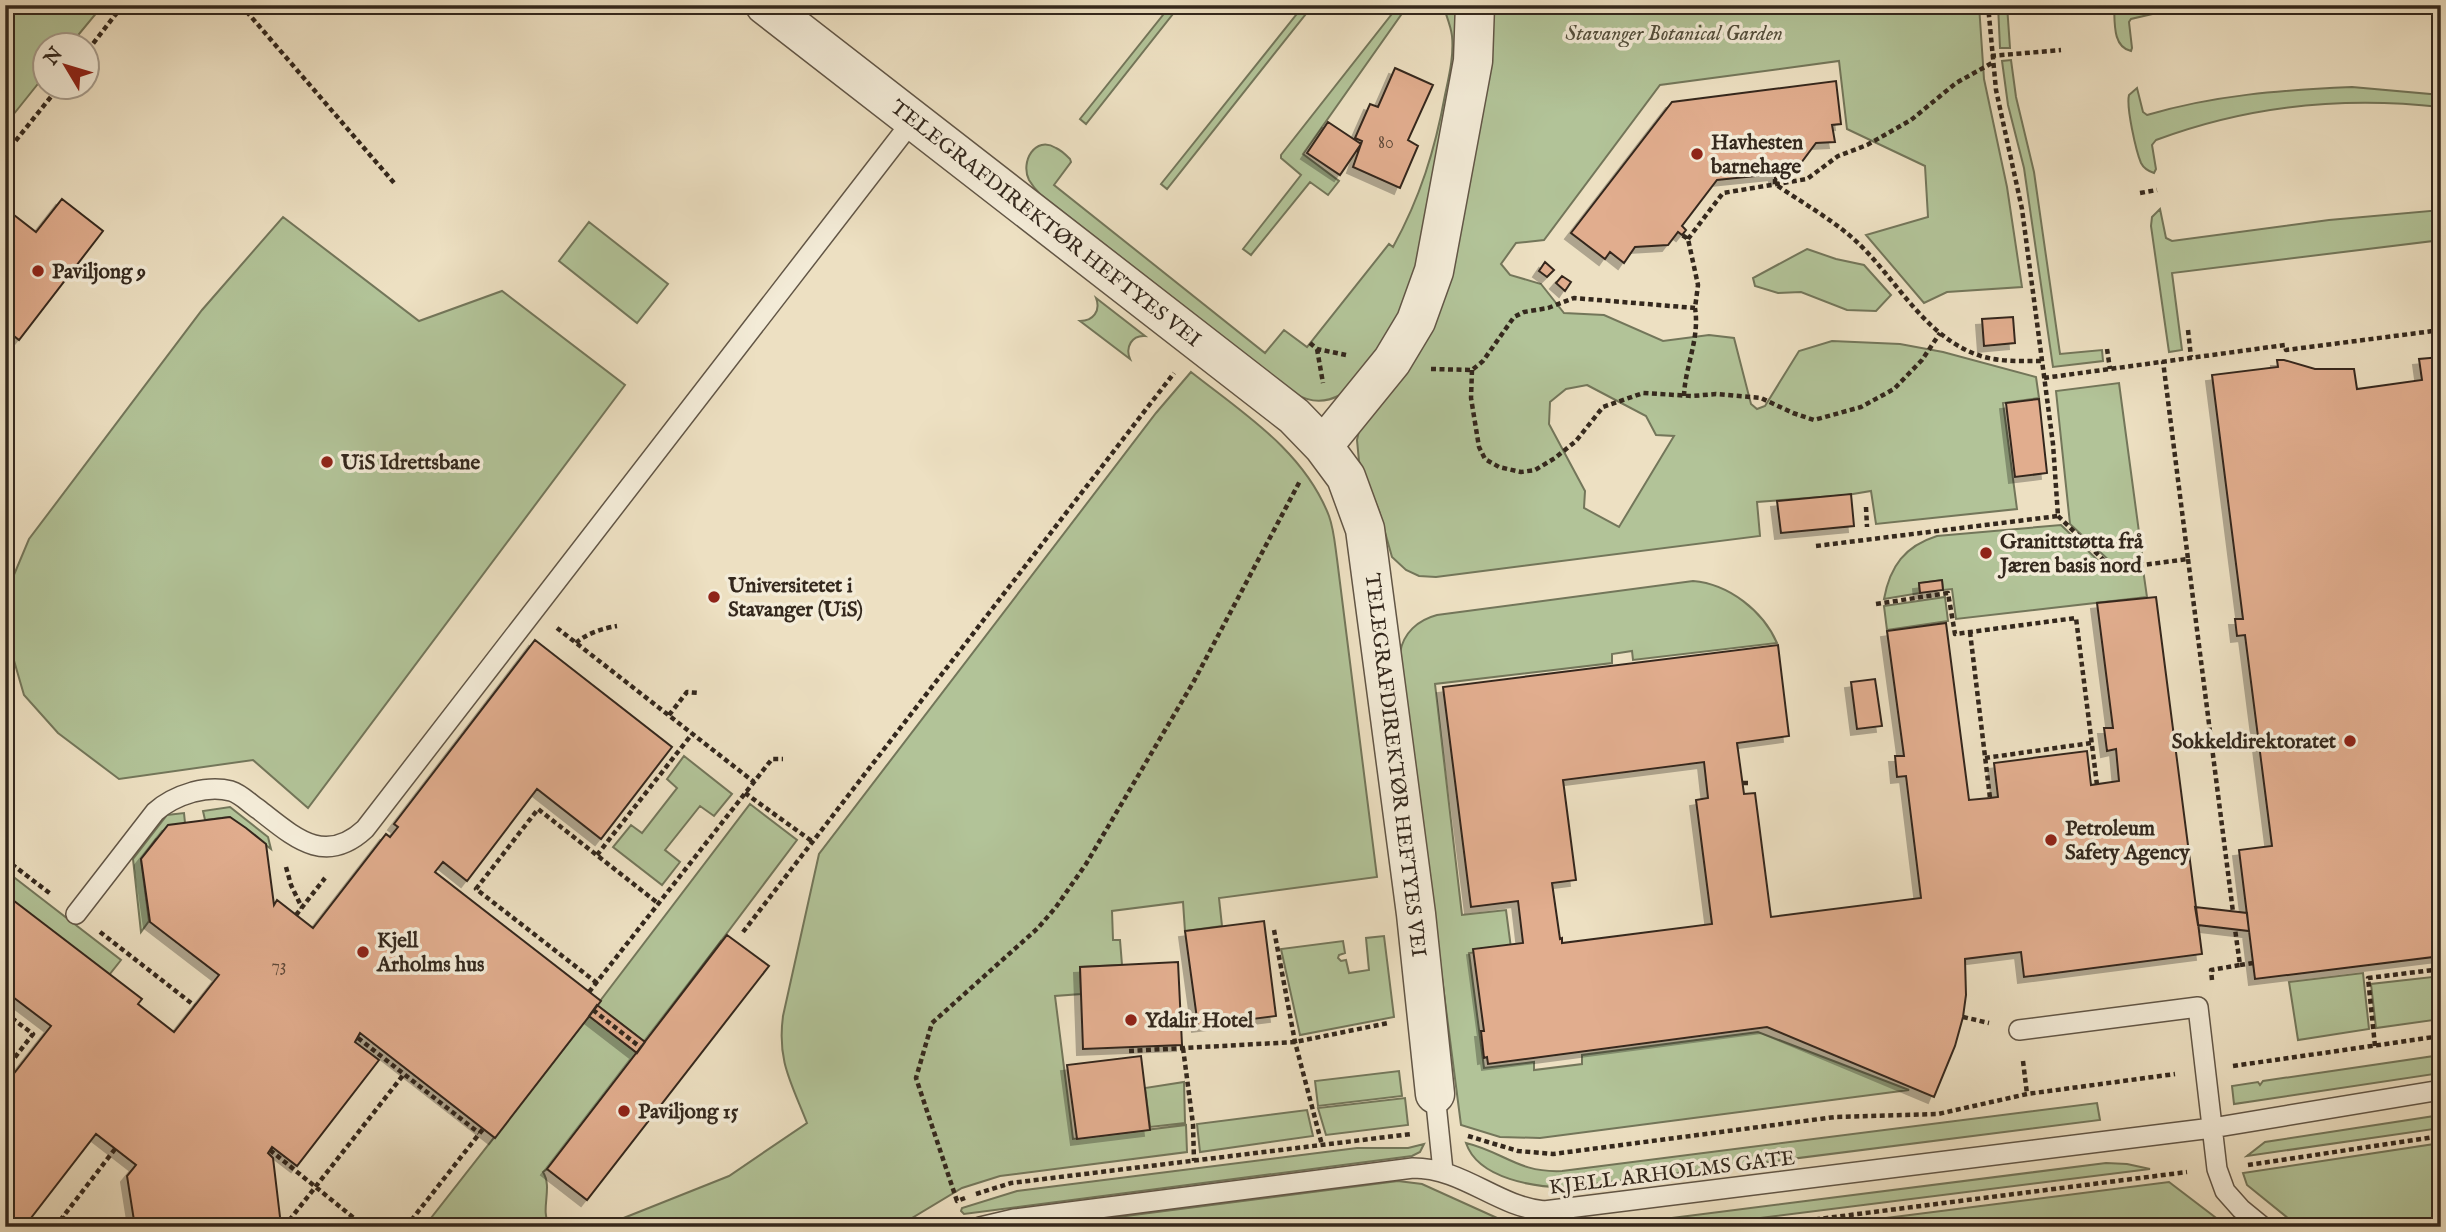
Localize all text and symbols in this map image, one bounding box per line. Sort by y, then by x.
park label: Stavanger Botanical Garden [1565,21,1783,48]
north arrow [32,32,102,102]
text: N [39,42,69,71]
street label: TELEGRAFDIREKTØR HEFTYES VEI [884,95,1206,354]
place label: Havhesten barnehage [1710,130,1803,181]
house number: 80 [1378,132,1394,155]
marker: Havhesten barnehage [1689,146,1705,162]
place label: Paviljong 9 [52,259,146,286]
marker: Paviljong 9 [30,263,46,279]
place label: UiS Idrettsbane [340,450,480,477]
marker: UiS Idrettsbane [319,454,335,470]
place label: Granittstøtta frå Jæren basis nord [1997,529,2144,580]
marker: Granittstøtta frå Jæren basis nord [1978,545,1994,561]
street label: TELEGRAFDIREKTØR HEFTYES VEI [1358,572,1431,959]
place label: Universitetet i Stavanger (UiS) [727,573,863,624]
marker: Universitetet i Stavanger (UiS) [706,589,722,605]
place label: Sokkeldirektoratet [2172,729,2337,756]
marker: Sokkeldirektoratet [2342,733,2358,749]
place label: Petroleum Safety Agency [2065,816,2191,867]
marker: Petroleum Safety Agency [2043,832,2059,848]
place label: Kjell Arholms hus [376,928,484,979]
marker: Kjell Arholms hus [355,944,371,960]
house number: 73 [271,955,287,978]
place label: Ydalir Hotel [1145,1008,1255,1035]
marker: Ydalir Hotel [1123,1012,1139,1028]
place label: Paviljong 15 [638,1099,739,1126]
marker: Paviljong 15 [616,1103,632,1119]
street label: KJELL ARHOLMS GATE [1548,1145,1797,1202]

